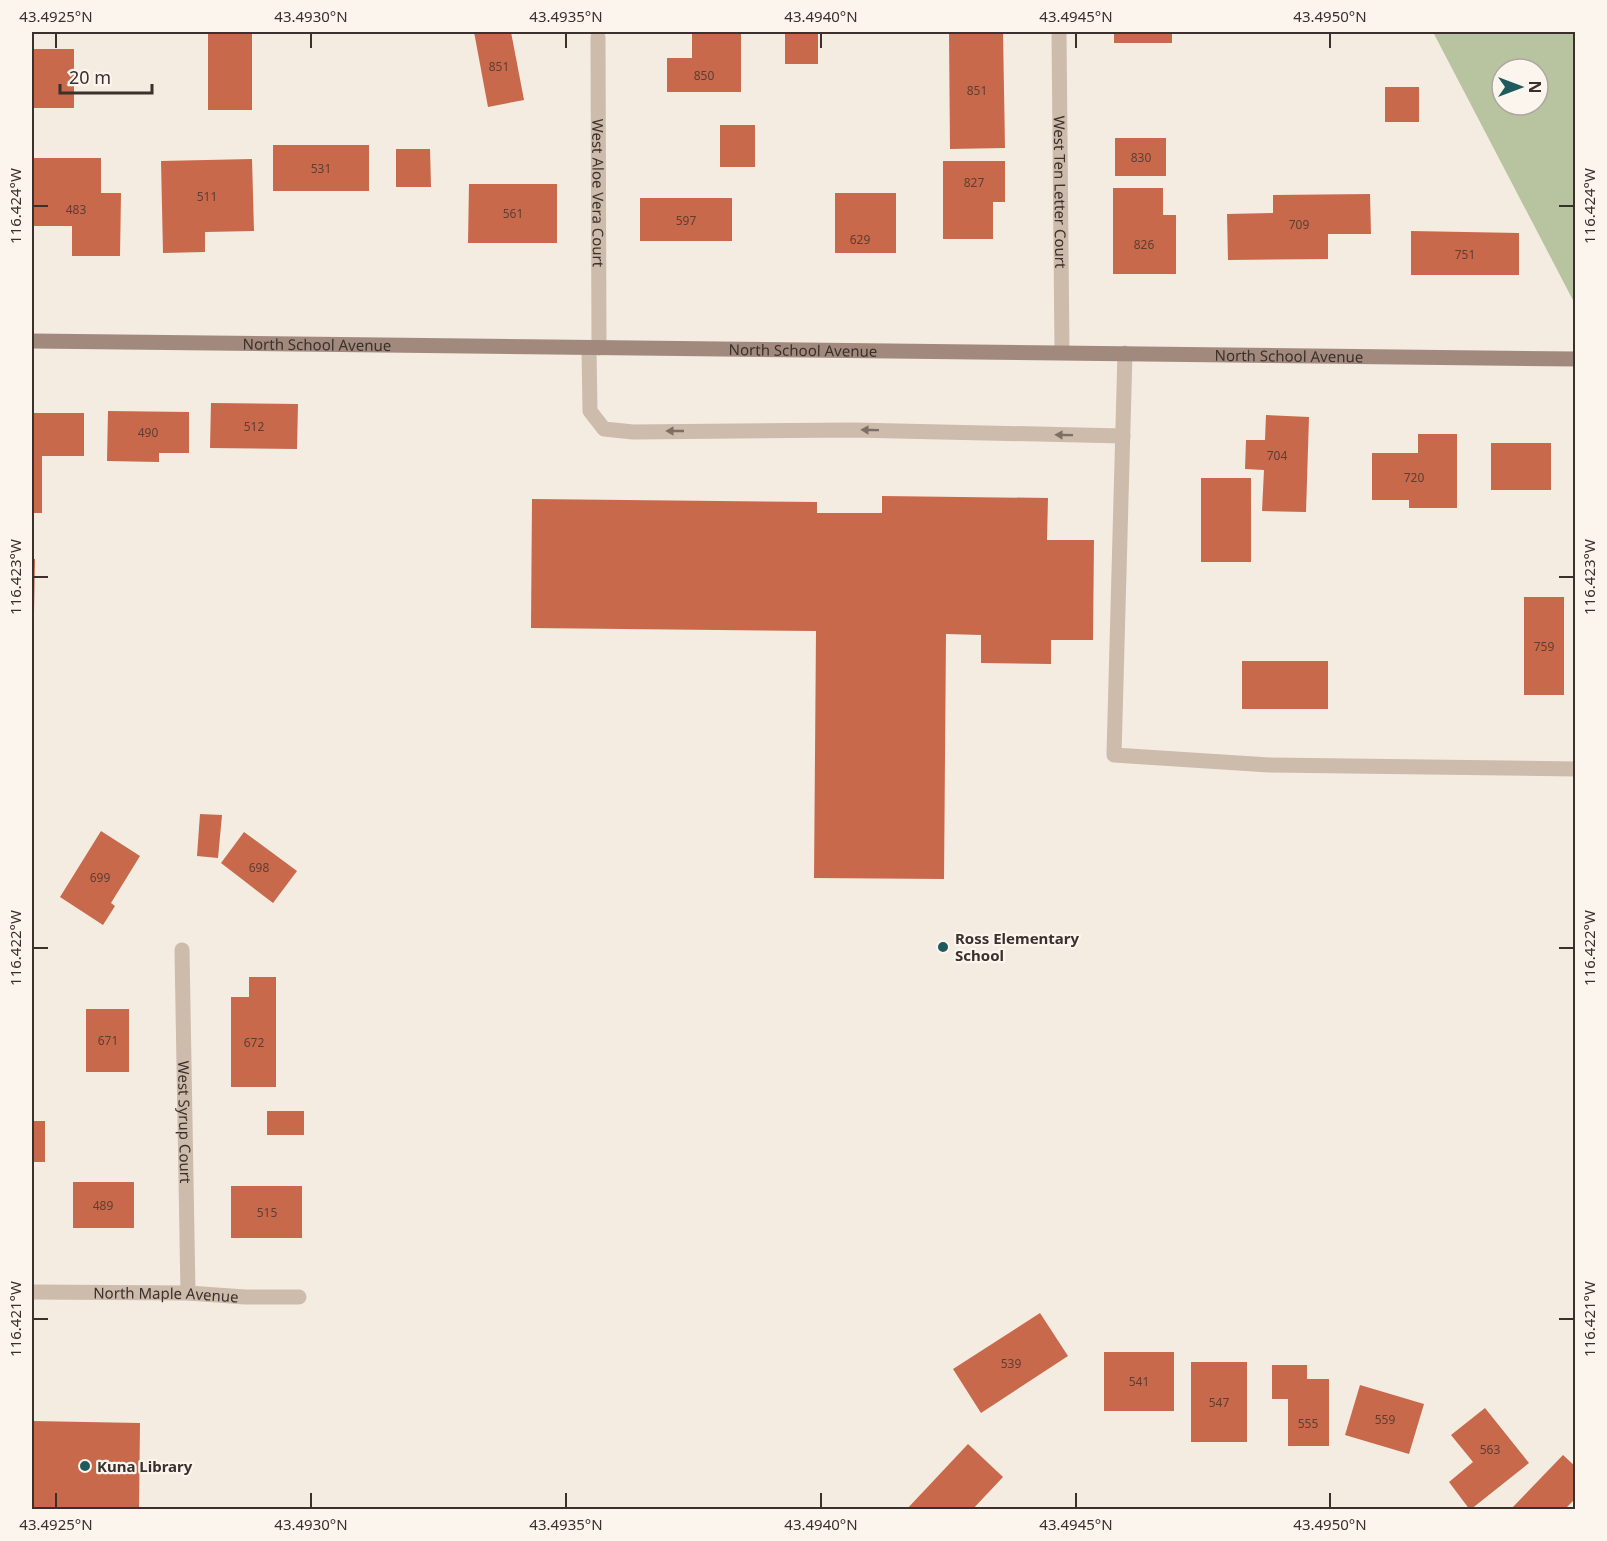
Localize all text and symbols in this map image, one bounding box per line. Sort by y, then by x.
text: 43.4925°N [19,6,93,26]
text: 43.4930°N [274,6,348,26]
text: 43.4935°N [529,6,603,26]
text: 43.4940°N [784,6,858,26]
text: 43.4945°N [1039,6,1113,26]
text: 43.4950°N [1293,6,1367,26]
scale bar [60,57,152,95]
north arrow [1490,57,1550,117]
house number: 851 [489,58,509,75]
text: 20 m [69,65,111,89]
house number: 850 [694,67,714,84]
text: N [1524,80,1546,94]
house number: 851 [967,82,987,99]
street label: West Ten Letter Court [1050,115,1071,269]
street label: West Aloe Vera Court [588,119,609,268]
house number: 830 [1131,149,1151,166]
house number: 531 [311,160,331,177]
text: 116.424°W [5,168,25,244]
text: 116.424°W [1579,168,1599,244]
house number: 827 [964,174,984,191]
house number: 511 [197,188,217,205]
house number: 483 [66,201,86,218]
house number: 561 [503,205,523,222]
house number: 597 [676,212,696,229]
house number: 709 [1289,216,1309,233]
house number: 629 [850,231,870,248]
house number: 826 [1134,236,1154,253]
house number: 751 [1455,246,1475,263]
street label: North School Avenue [243,333,391,355]
street label: North School Avenue [728,339,877,361]
street label: North School Avenue [1214,345,1363,367]
house number: 512 [244,418,264,435]
house number: 490 [138,424,158,441]
one-way arrow [860,425,879,435]
one-way arrow [665,427,684,436]
one-way arrow [1055,430,1074,439]
house number: 704 [1267,447,1287,464]
house number: 720 [1404,469,1424,486]
text: 116.423°W [5,539,25,615]
text: 116.423°W [1579,539,1599,615]
house number: 759 [1534,638,1554,655]
house number: 698 [249,859,269,876]
house number: 699 [90,869,110,886]
text: 116.422°W [5,910,25,986]
text: 116.422°W [1579,910,1599,986]
place label: Ross Elementary School [955,928,1080,965]
marker: Ross Elementary School [936,940,950,954]
house number: 671 [98,1032,118,1049]
house number: 672 [244,1034,264,1051]
street label: West Syrup Court [174,1060,196,1184]
house number: 489 [93,1197,113,1214]
house number: 515 [257,1204,277,1221]
text: 116.421°W [5,1281,25,1357]
text: 116.421°W [1579,1281,1599,1357]
street label: North Maple Avenue [93,1282,239,1307]
house number: 539 [1001,1355,1021,1372]
house number: 541 [1129,1373,1149,1390]
house number: 547 [1209,1394,1229,1411]
house number: 559 [1375,1411,1395,1428]
house number: 555 [1298,1415,1318,1432]
house number: 563 [1480,1441,1500,1458]
place label: Kuna Library [97,1456,193,1476]
marker: Kuna Library [78,1459,92,1473]
text: 43.4925°N [19,1514,93,1534]
text: 43.4930°N [274,1514,348,1534]
text: 43.4935°N [529,1514,603,1534]
text: 43.4940°N [784,1514,858,1534]
text: 43.4945°N [1039,1514,1113,1534]
text: 43.4950°N [1293,1514,1367,1534]

